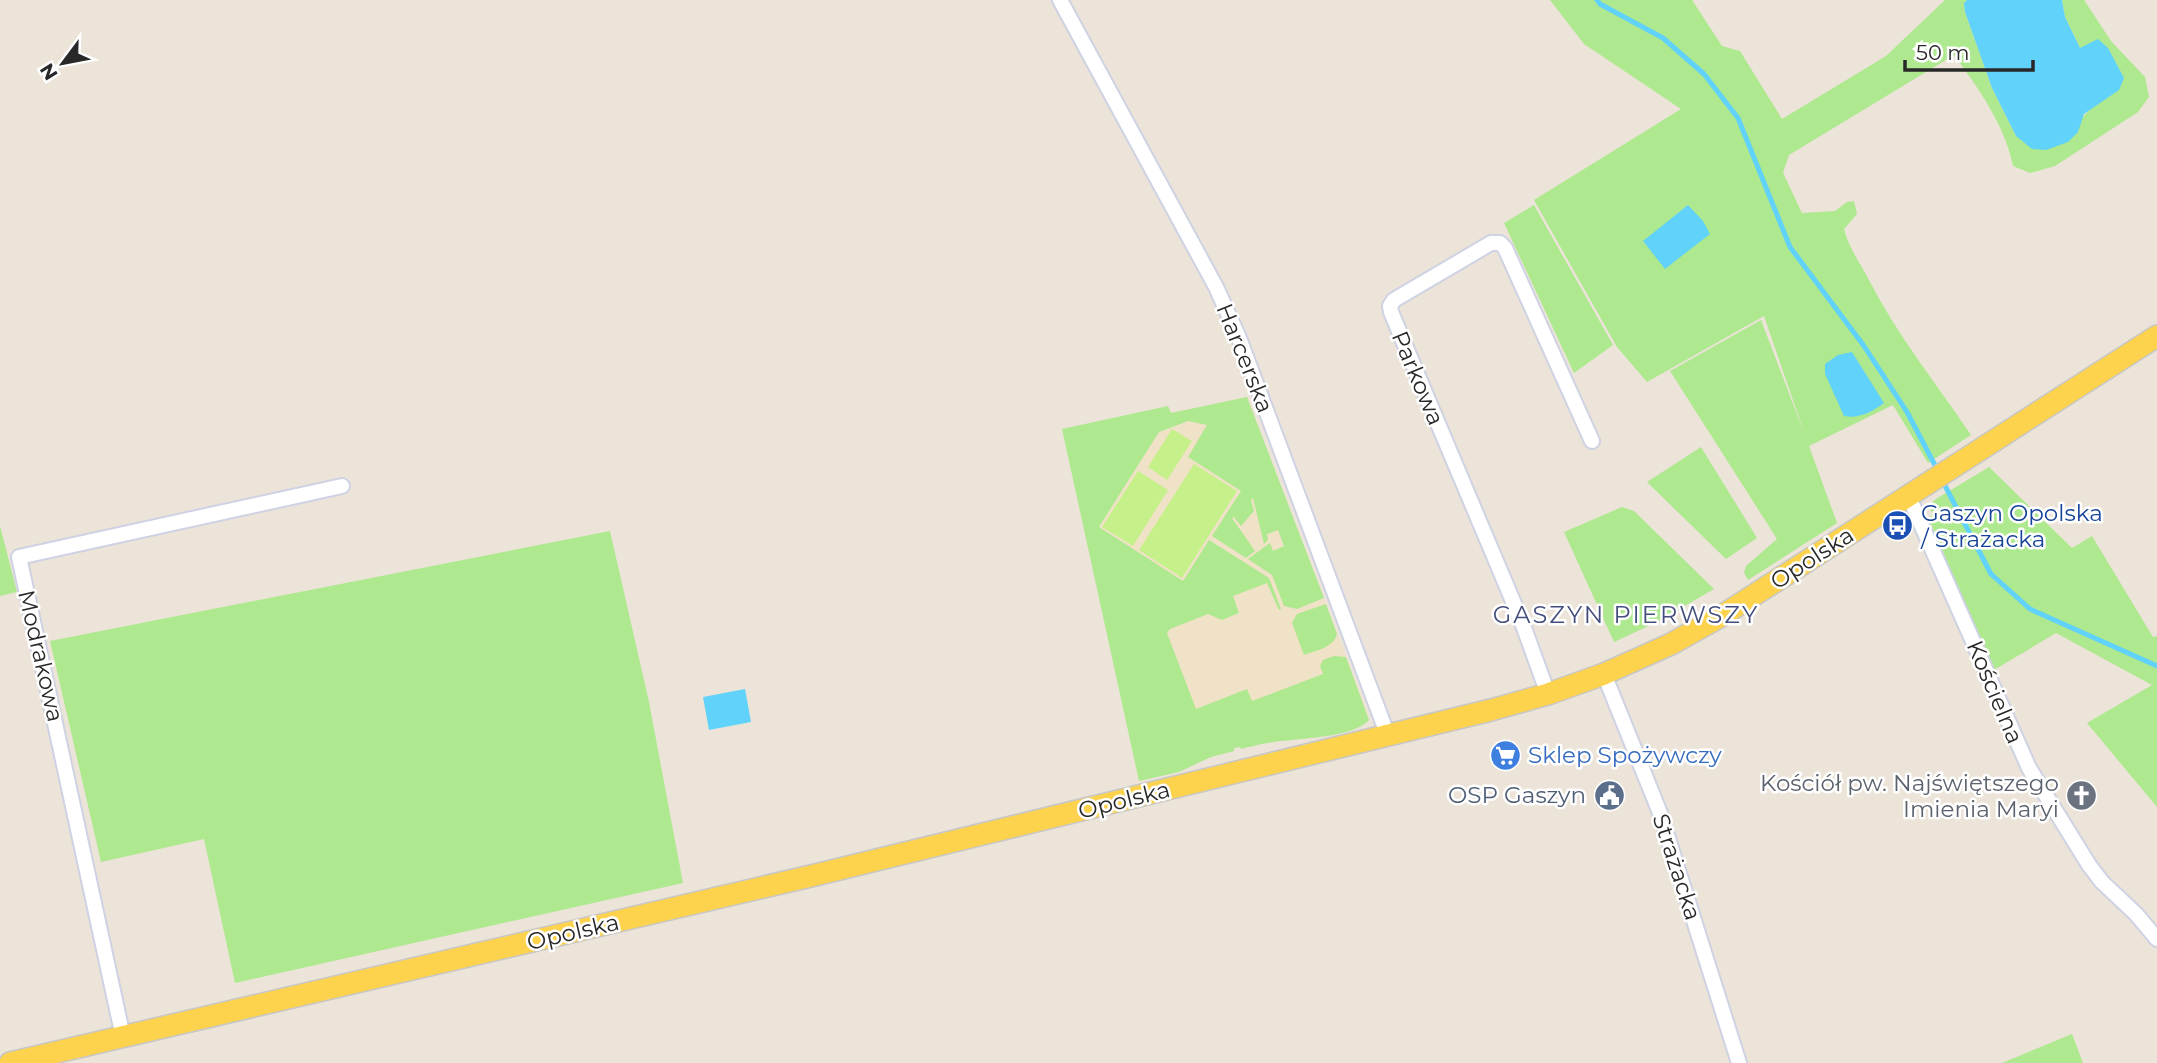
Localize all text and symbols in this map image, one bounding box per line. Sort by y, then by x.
north arrow [28,28,98,98]
scale bar [1905,28,2033,72]
text: 50 m [1916,40,1970,65]
text: N [35,59,63,84]
street label: Harcerska [1210,299,1280,417]
street label: Parkowa [1386,327,1450,429]
place label: Gaszyn Opolska / Strażacka [1920,499,2103,553]
bus stop icon: Gaszyn Opolska / Strażacka [1881,509,1915,543]
street label: Opolska [1765,521,1859,595]
street label: Modrakowa [12,587,70,725]
district label: GASZYN PIERWSZY [1493,600,1759,629]
street label: Kościelna [1961,636,2029,748]
supermarket icon: Sklep Spożywczy [1488,738,1522,772]
place label: Sklep Spożywczy [1528,741,1722,769]
place label: Kościół pw. Najświętszego Imienia Maryi [1760,769,2059,823]
street label: Opolska [1075,775,1173,825]
public building icon: OSP Gaszyn [1592,778,1626,812]
church icon: Kościół pw. Najświętszego Imienia Maryi [2065,779,2099,813]
place label: OSP Gaszyn [1448,781,1586,809]
street label: Strażacka [1647,810,1707,924]
street label: Opolska [524,908,622,956]

